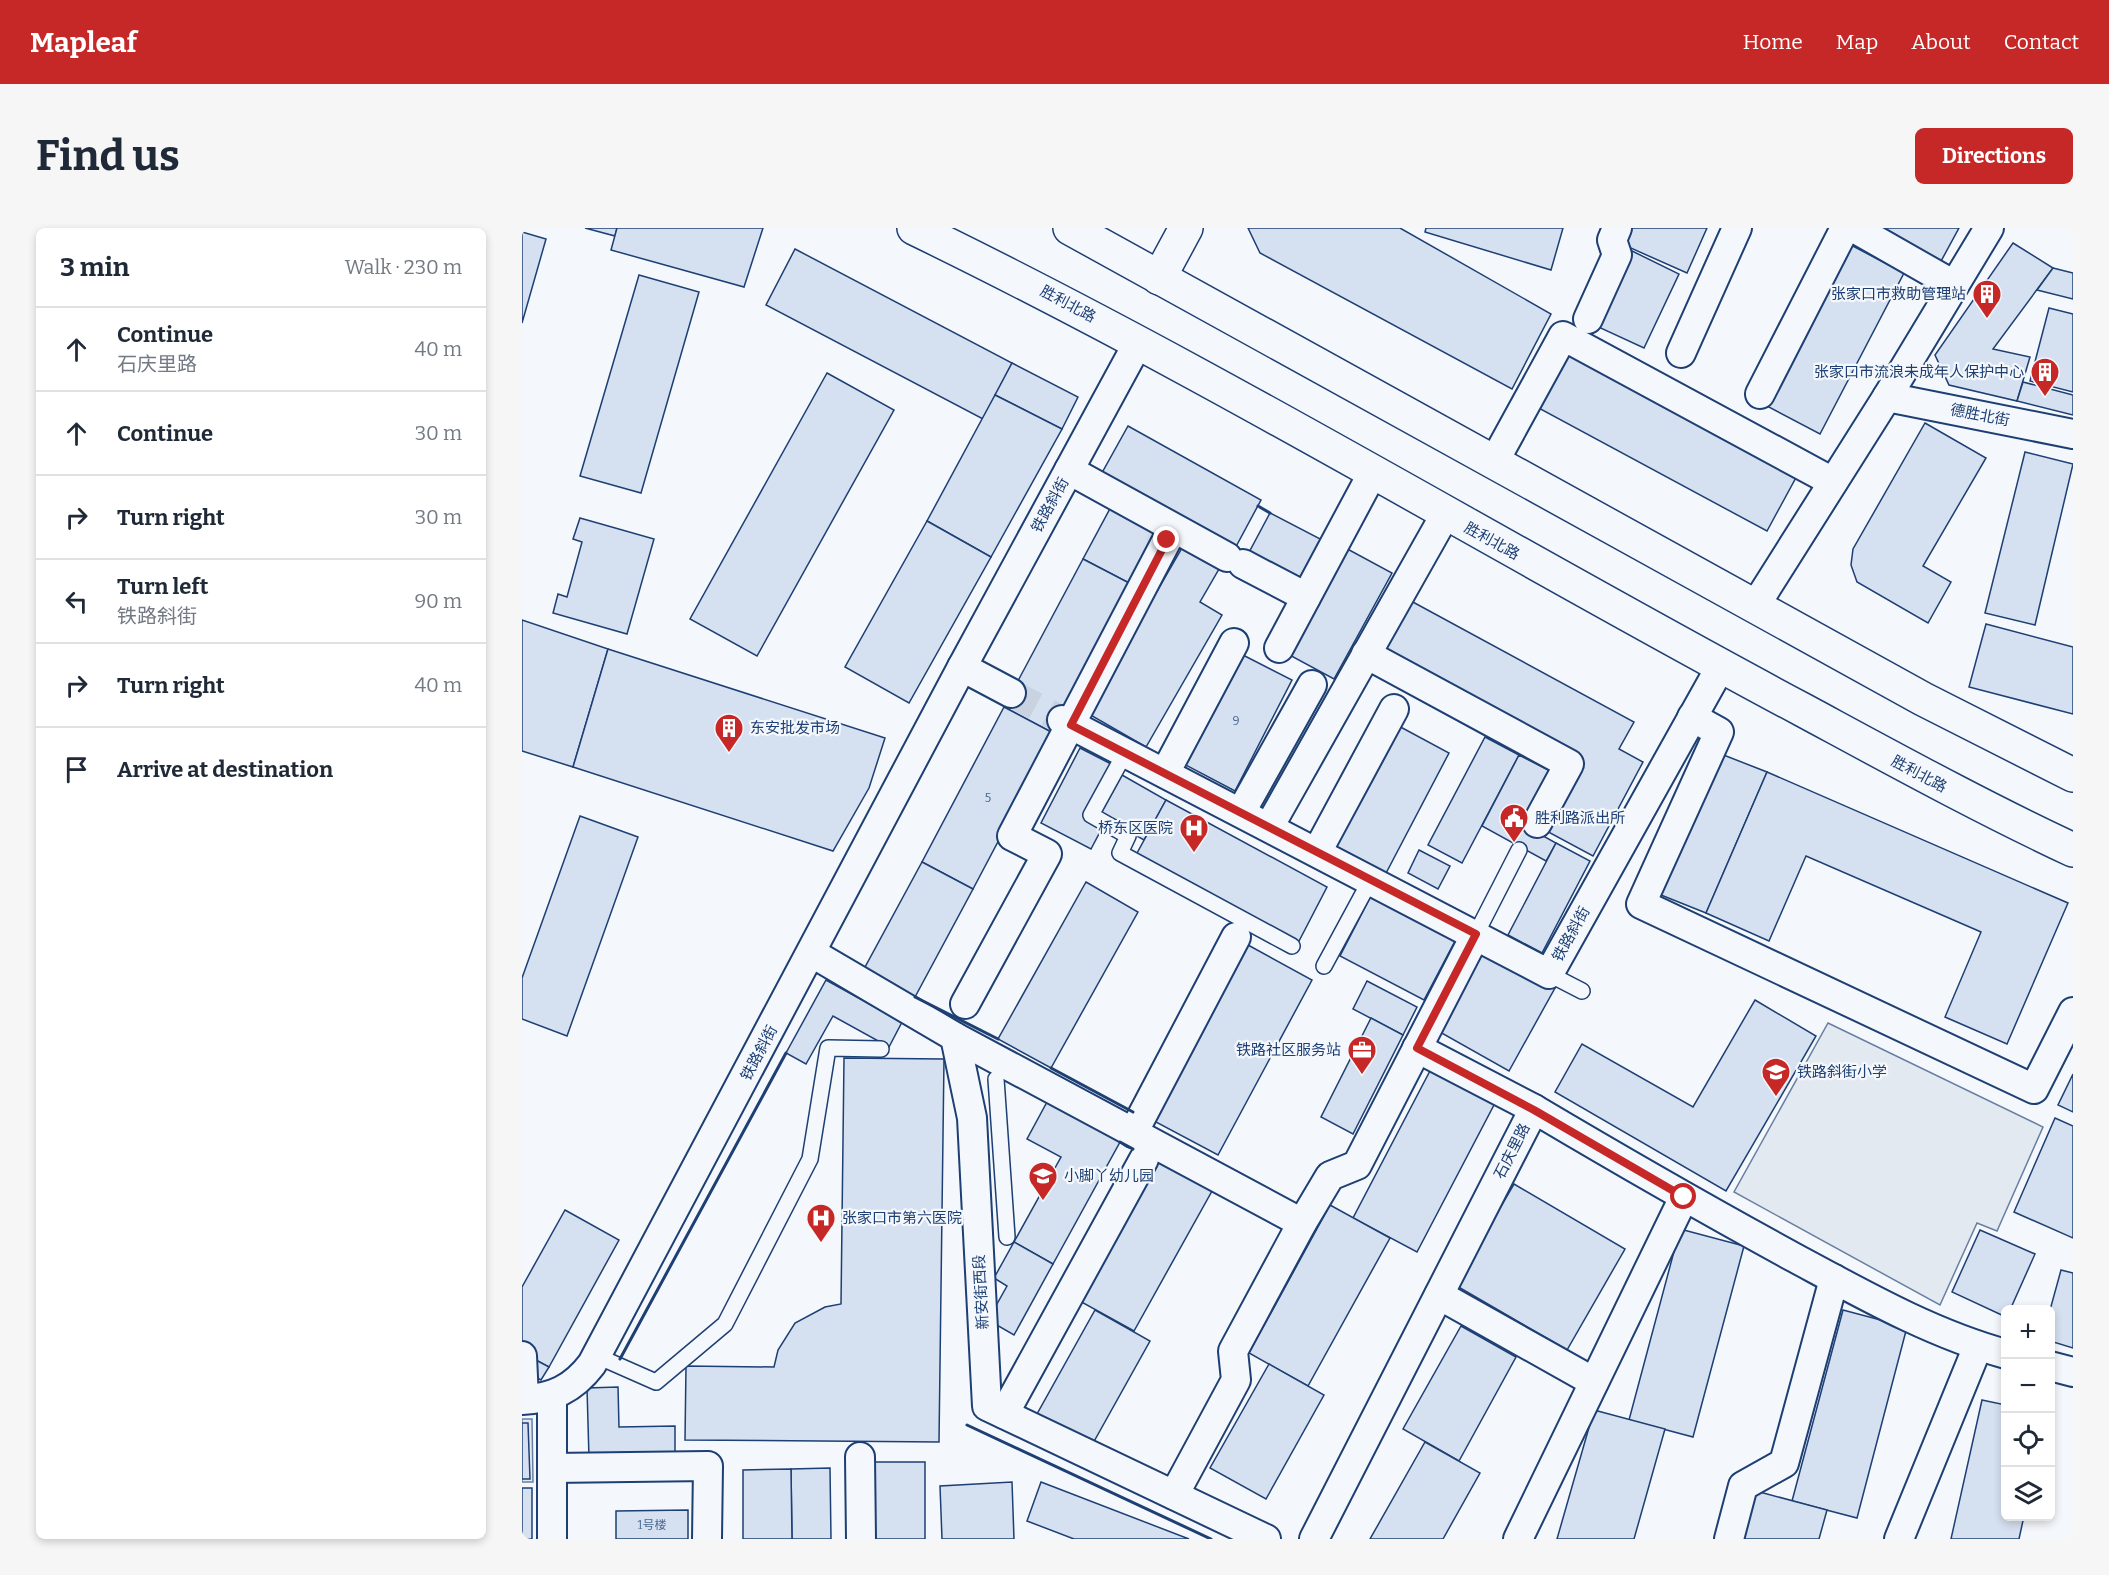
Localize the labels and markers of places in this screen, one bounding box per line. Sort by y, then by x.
building icon: 张家口市救助管理站 [1971,278,2003,320]
place label: 张家口市救助管理站 [1831,285,1966,303]
building icon: 张家口市流浪未成年人保护中心 [2029,356,2061,398]
place label: 张家口市流浪未成年人保护中心 [1814,363,2024,381]
building icon: 东安批发市场 [713,712,745,754]
place label: 东安批发市场 [750,719,840,737]
public building icon: 胜利路派出所 [1498,802,1530,844]
place label: 胜利路派出所 [1535,809,1625,827]
hospital icon: 桥东区医院 [1178,812,1210,854]
place label: 桥东区医院 [1098,819,1173,837]
office icon: 铁路社区服务站 [1346,1034,1378,1076]
place label: 铁路社区服务站 [1236,1041,1341,1059]
school or university icon: 铁路斜街小学 [1760,1056,1792,1098]
place label: 铁路斜街小学 [1797,1063,1887,1081]
school or university icon: 小脚丫幼儿园 [1027,1160,1059,1202]
place label: 小脚丫幼儿园 [1064,1167,1154,1185]
hospital icon: 张家口市第六医院 [805,1202,837,1244]
place label: 张家口市第六医院 [842,1209,962,1227]

